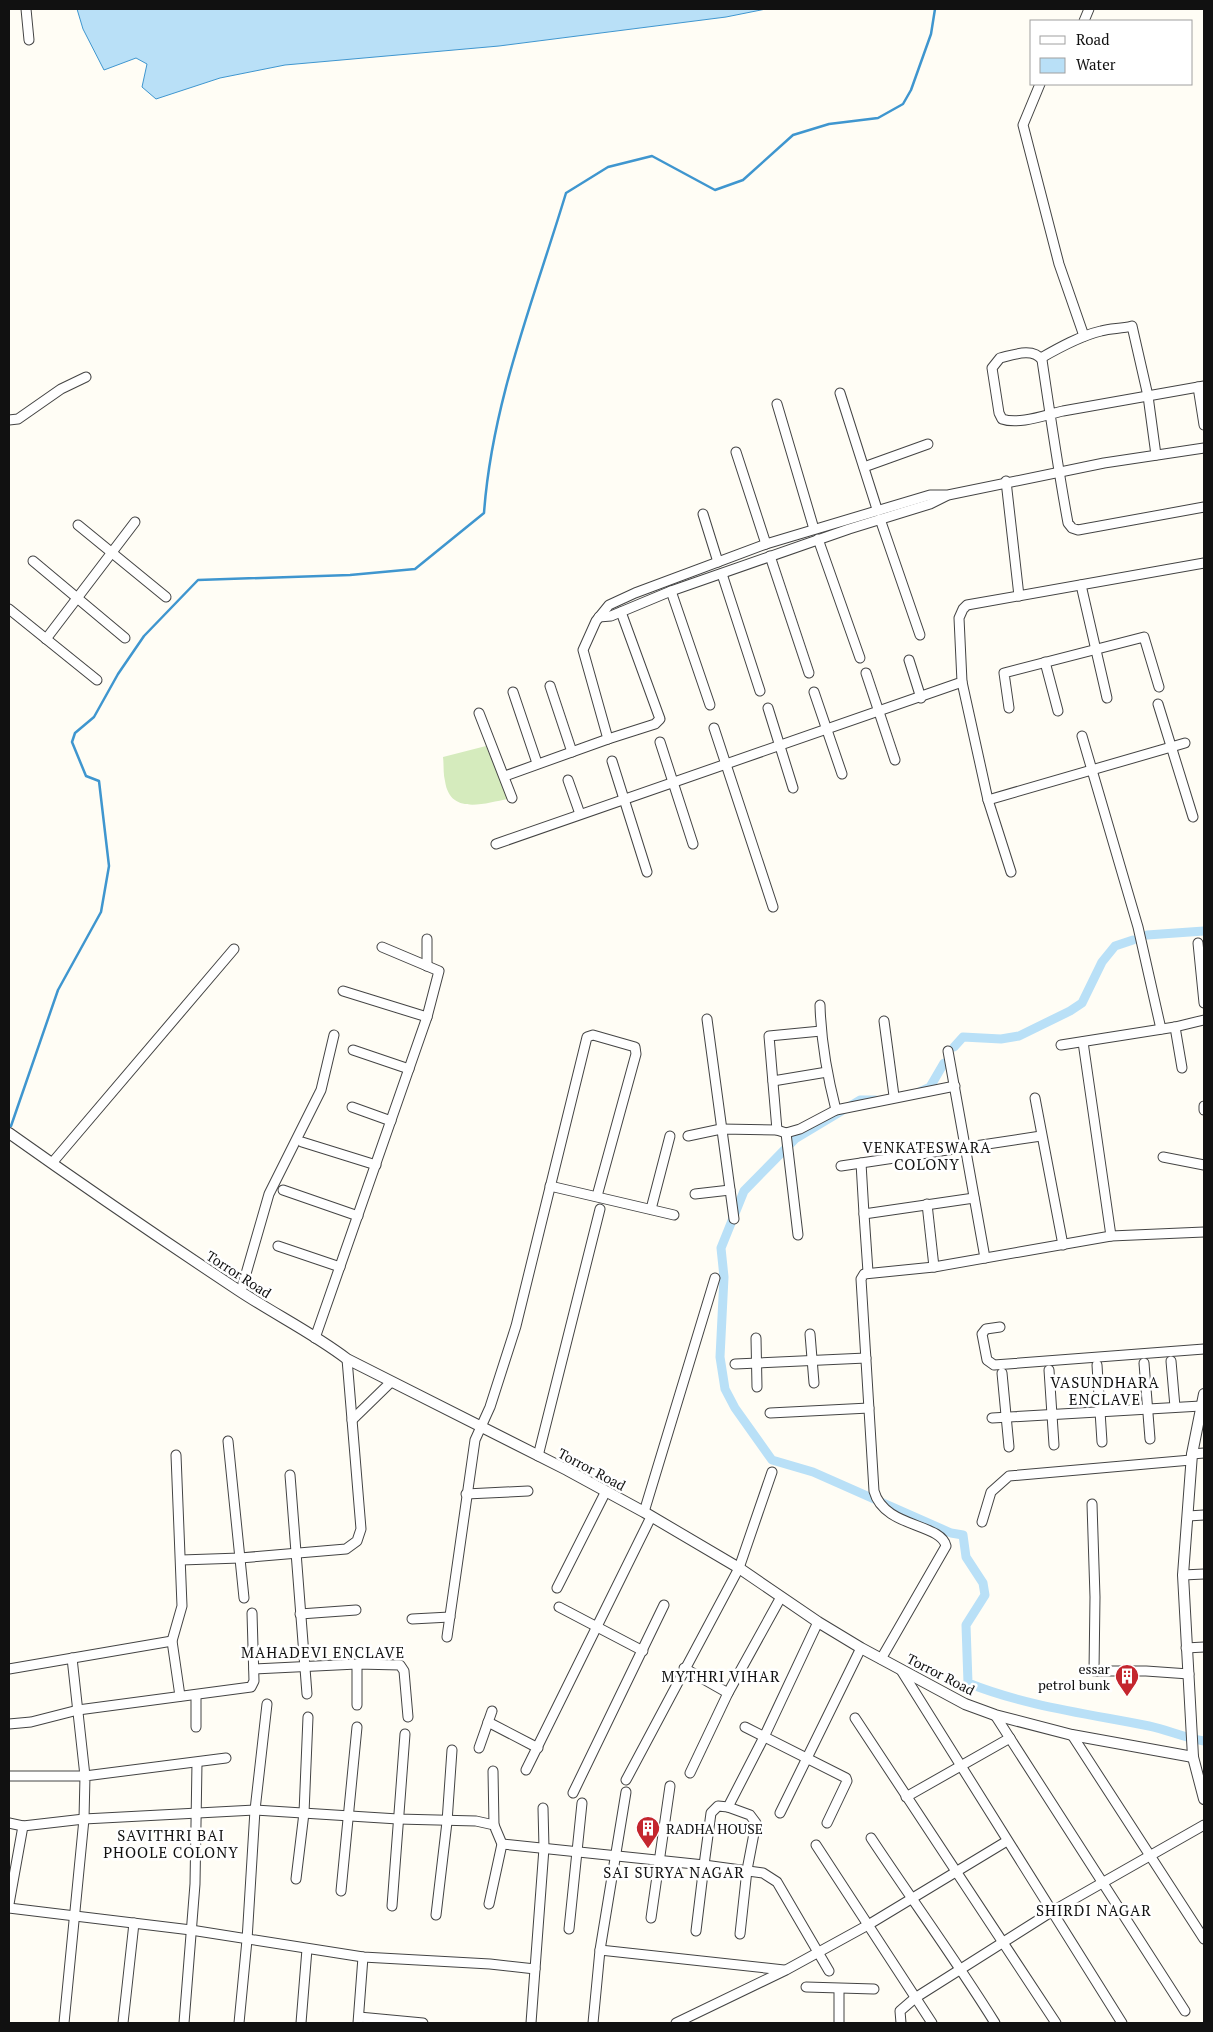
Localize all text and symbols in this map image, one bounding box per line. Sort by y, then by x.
legend [1030,20,1193,85]
text: Road [1076,29,1109,49]
text: Water [1076,54,1116,74]
district label: VENKATESWARA COLONY [862,1137,992,1174]
street label: Torror Road [203,1246,275,1302]
district label: VASUNDHARA ENCLAVE [1050,1372,1160,1409]
street label: Torror Road [555,1443,629,1495]
district label: MAHADEVI ENCLAVE [241,1642,405,1662]
street label: Torror Road [904,1649,978,1699]
place label: essar petrol bunk [1038,1659,1111,1694]
building icon: essar petrol bunk [1114,1663,1140,1697]
district label: MYTHRI VIHAR [661,1666,781,1686]
building icon: RADHA HOUSE [635,1815,661,1849]
place label: RADHA HOUSE [666,1819,763,1838]
district label: SAVITHRI BAI PHOOLE COLONY [103,1825,239,1862]
district label: SAI SURYA NAGAR [603,1862,745,1882]
district label: SHIRDI NAGAR [1036,1900,1152,1920]

